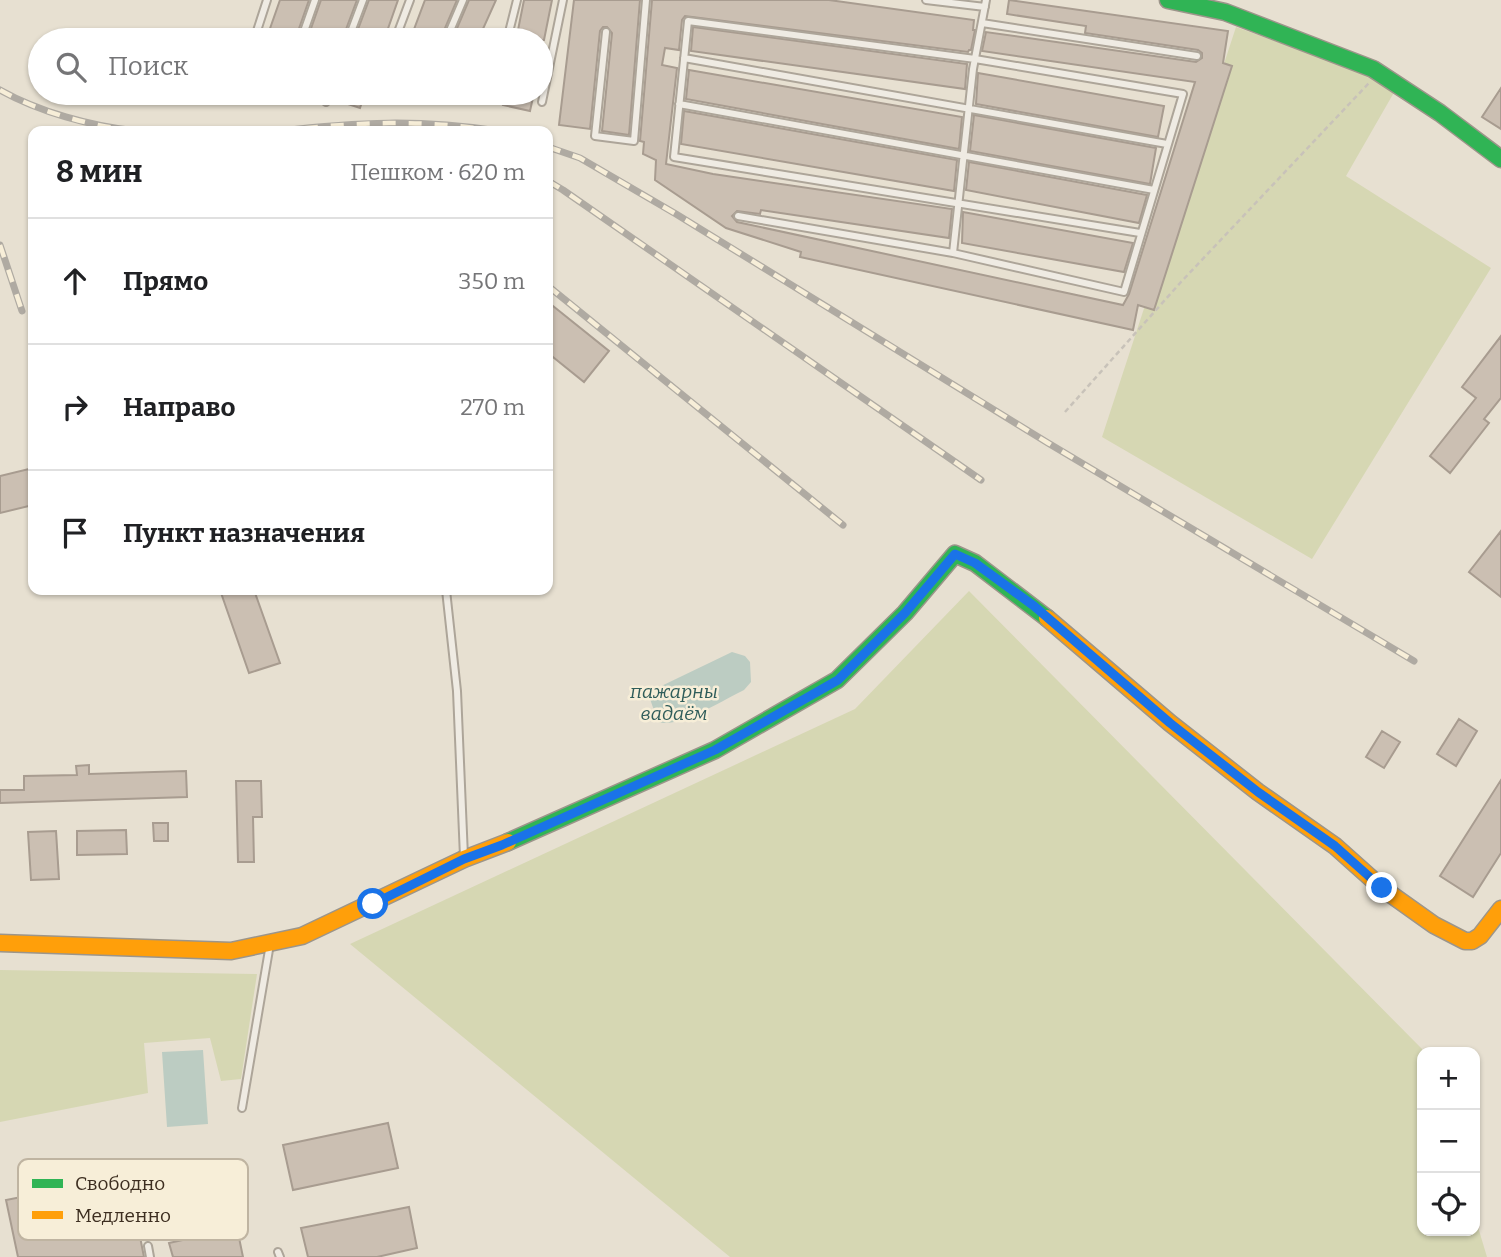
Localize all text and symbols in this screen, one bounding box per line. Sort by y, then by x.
search box [28,28,553,105]
icon: search [52,48,90,86]
text: Поиск [108,51,188,82]
text: 8 мин [56,154,142,190]
text: Пешком · 620 m [350,158,525,186]
icon: ahead [56,262,94,300]
text: Прямо [123,266,208,297]
text: 350 m [458,267,525,295]
icon: right [56,388,94,426]
text: Направо [123,392,236,423]
text: 270 m [460,393,525,421]
icon: arrive [56,514,94,552]
text: Пункт назначения [123,518,365,549]
water label: пажарны вадаём [629,680,718,725]
route end [1366,872,1397,903]
route start [357,888,388,919]
map controls [1417,1047,1480,1236]
button: + [1417,1047,1480,1110]
button: − [1417,1110,1480,1173]
legend [18,1159,248,1240]
text: Свободно [75,1172,165,1195]
button: locate [1417,1173,1480,1236]
text: Медленно [75,1204,171,1227]

